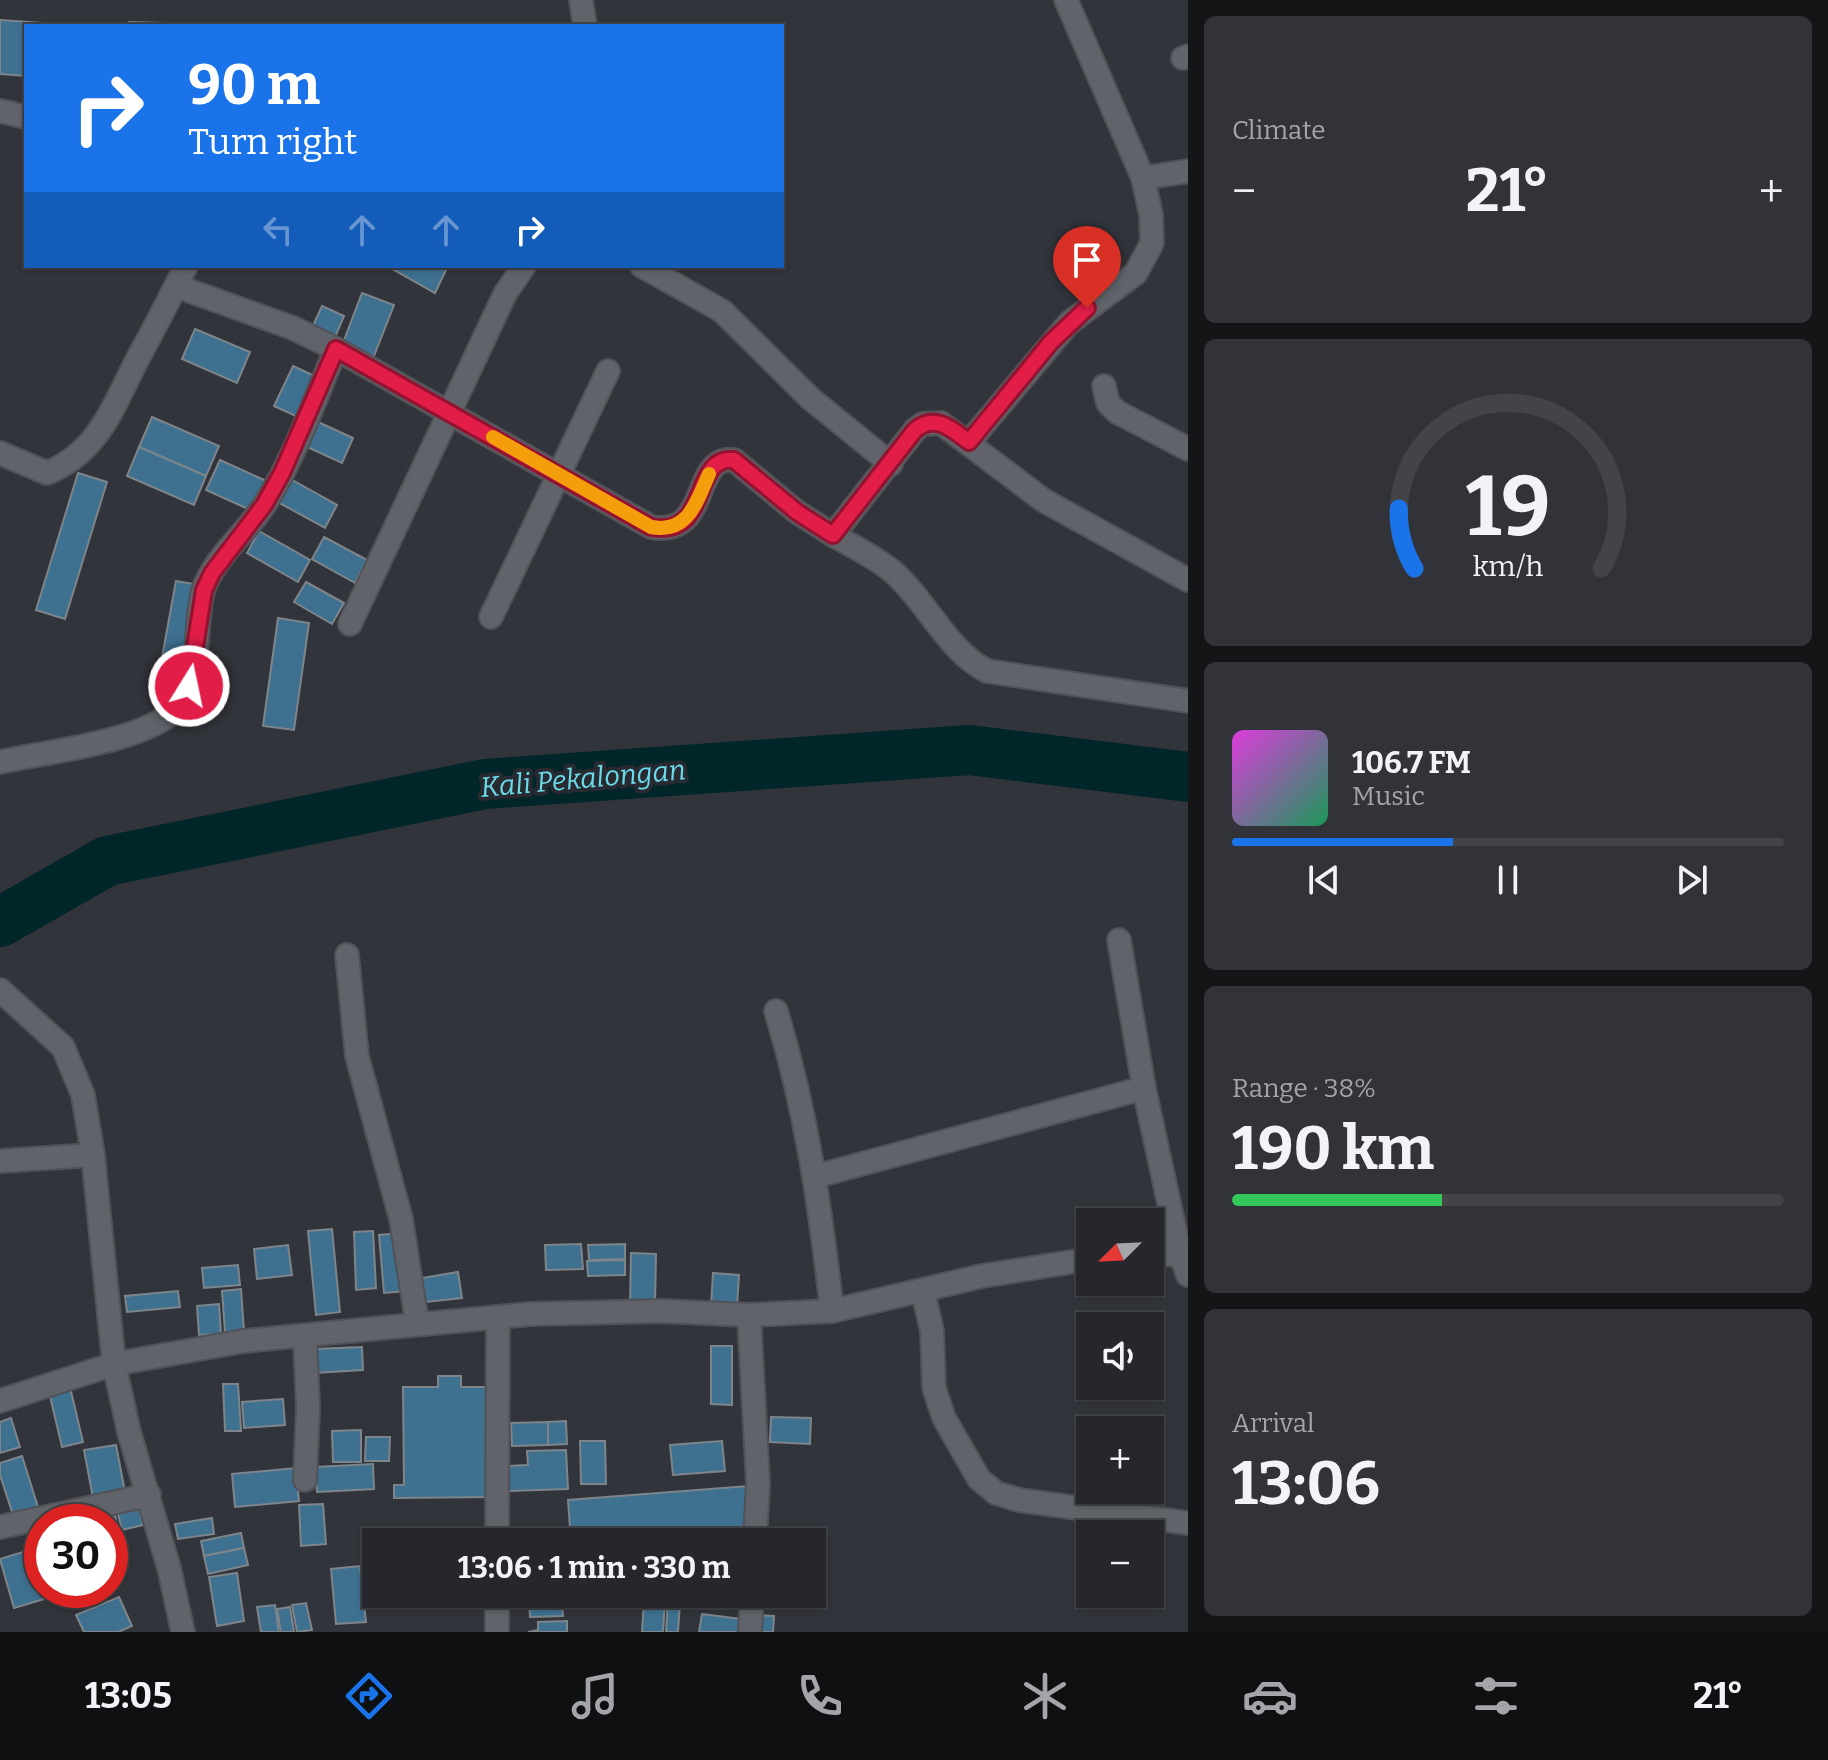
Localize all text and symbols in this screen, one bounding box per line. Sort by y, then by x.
text: 90 m [188,52,320,119]
icon: right [56,56,160,160]
text: Climate [1232,115,1326,146]
text: Turn right [188,120,357,164]
text: 21° [1466,155,1549,227]
text: − [1232,165,1256,218]
text: + [1759,165,1784,218]
icon: left [256,208,300,252]
icon: ahead [340,208,384,252]
icon: ahead [424,208,468,252]
icon: right [508,208,552,252]
pin [1053,226,1121,308]
icon: arrive [1065,238,1109,282]
text: 19 [1465,456,1551,556]
text: km/h [1473,549,1544,584]
position arrow [147,644,231,728]
text: 106.7 FM [1352,745,1471,781]
water label: Kali Pekalongan [479,753,687,804]
text: Music [1352,781,1425,812]
icon: previous [1302,858,1346,902]
icon: pause [1486,858,1530,902]
icon: next [1670,858,1714,902]
text: Range · 38% [1232,1073,1376,1104]
text: 190 km [1232,1113,1434,1185]
north arrow [1076,1208,1164,1296]
map controls [1076,1208,1164,1608]
button: sound [1076,1312,1164,1400]
text: Arrival [1232,1408,1314,1439]
button: + [1076,1416,1164,1504]
text: 13:06 [1232,1448,1380,1520]
speed limit sign: 30 [24,1504,128,1608]
button: − [1076,1520,1164,1608]
text: 13:06 · 1 min · 330 m [458,1550,730,1586]
icon: directions [341,1668,397,1724]
icon: music [567,1668,623,1724]
icon: phone [792,1668,848,1724]
icon: climate [1017,1668,1073,1724]
icon: car [1242,1668,1298,1724]
icon: filters [1468,1668,1524,1724]
text: 13:05 [85,1674,172,1718]
text: 21° [1693,1674,1743,1718]

